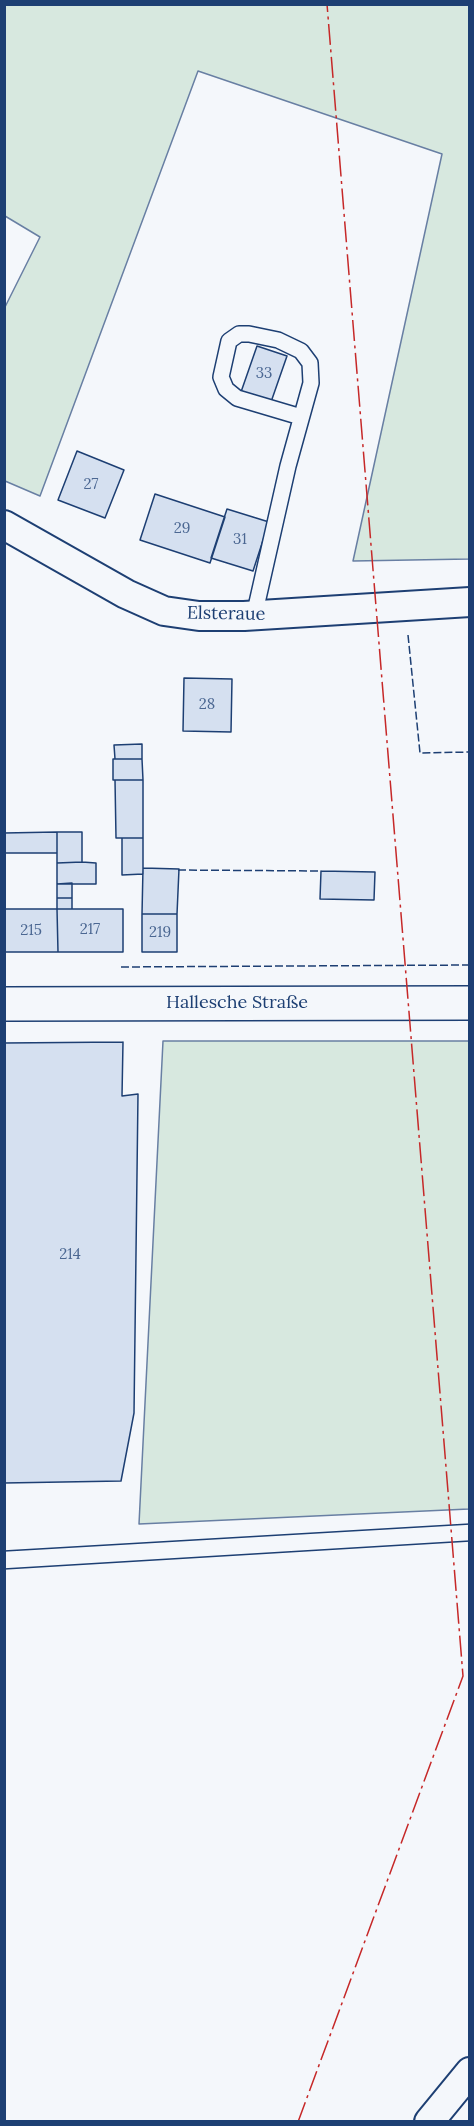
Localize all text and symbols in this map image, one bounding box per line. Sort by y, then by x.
house number: 33 [256,365,272,383]
house number: 27 [84,476,98,494]
house number: 29 [174,520,190,538]
house number: 31 [233,531,247,549]
street label: Elsteraue [187,603,265,625]
house number: 28 [199,696,215,714]
house number: 217 [80,921,100,939]
house number: 215 [20,922,42,940]
house number: 219 [149,924,171,942]
street label: Hallesche Straße [166,992,308,1014]
house number: 214 [59,1246,81,1264]

